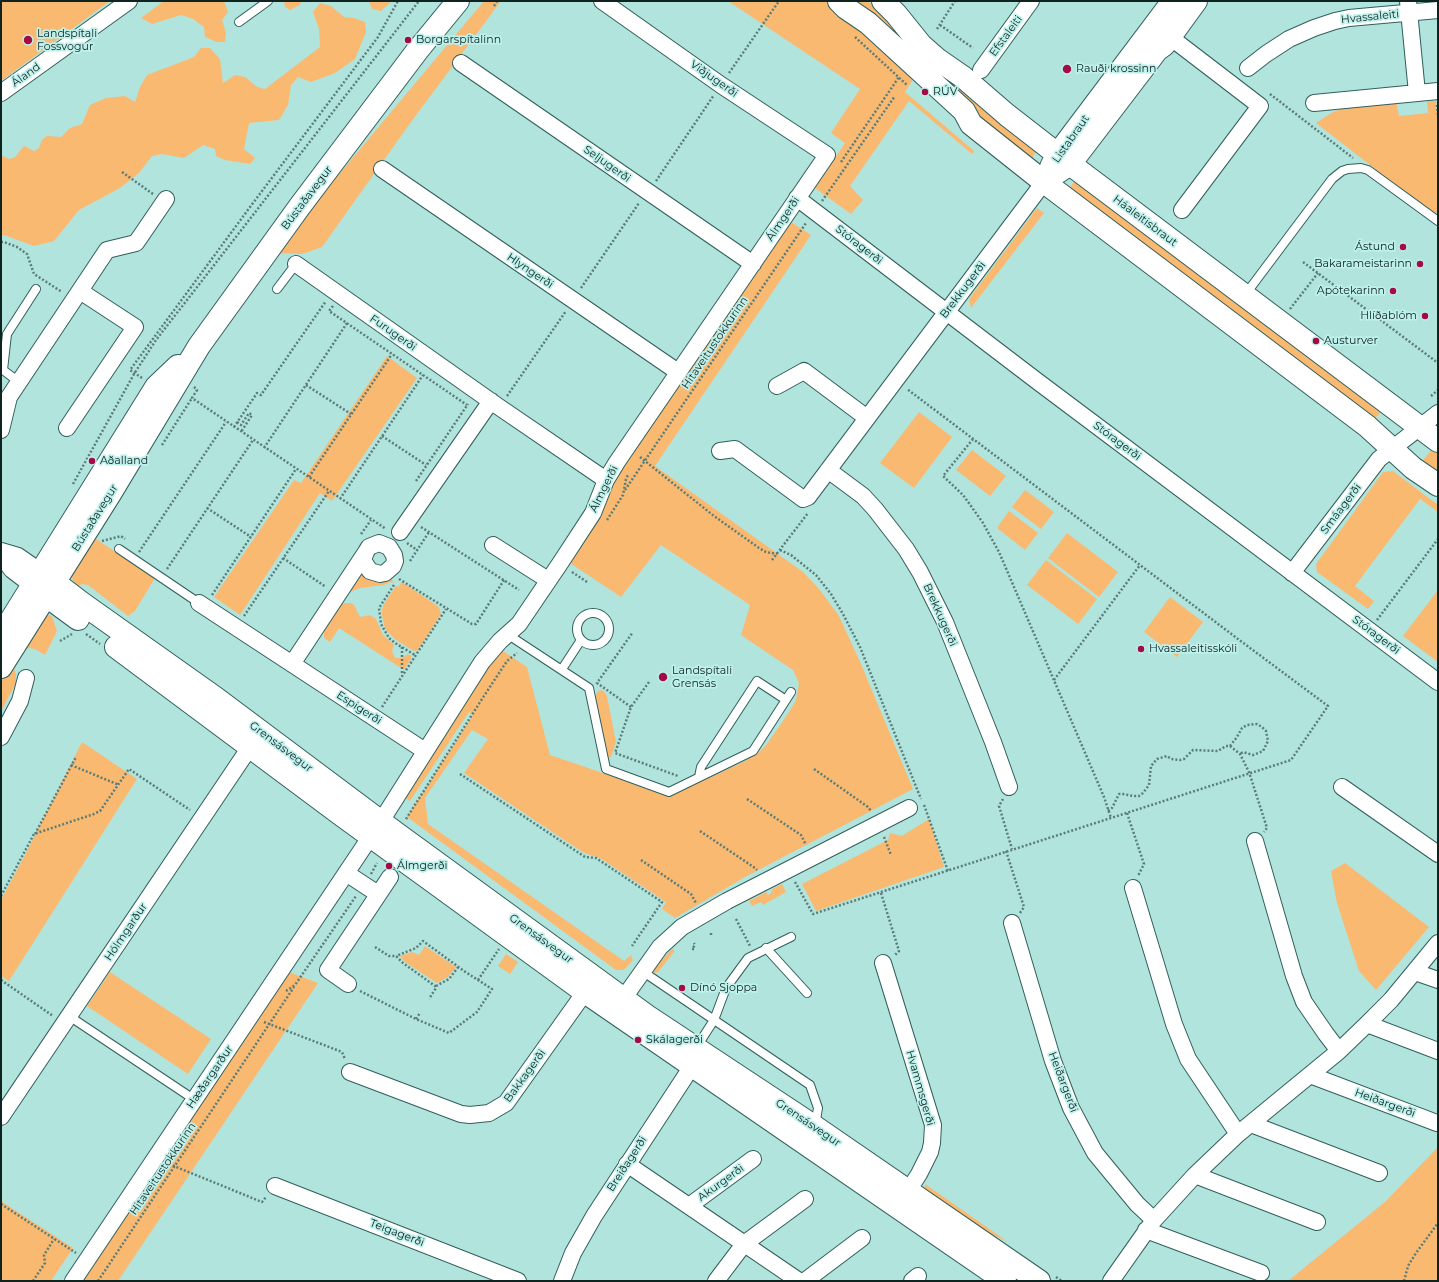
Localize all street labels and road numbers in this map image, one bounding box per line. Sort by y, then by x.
street label: Hvassaleiti [1340,7,1400,27]
street label: Efstaleiti [987,13,1025,59]
street label: Viðjugerði [688,58,740,100]
street label: Áland [9,60,43,90]
street label: Listabraut [1050,113,1092,165]
street label: Seljugerði [581,143,633,185]
street label: Bústaðavegur [279,164,335,232]
street label: Háaleitisbraut [1110,193,1180,249]
street label: Álmgerði [763,194,803,244]
street label: Stóragerði [833,222,885,268]
street label: Hlyngerði [504,251,556,291]
street label: Brekkugerði [937,259,989,321]
street label: Hitaveitustokkurinn [679,294,751,392]
street label: Furugerði [367,312,419,354]
street label: Stóragerði [1091,419,1143,463]
street label: Álmgerði [587,463,621,515]
street label: Smáagerði [1318,481,1364,537]
street label: Bústaðavegur [69,482,121,554]
street label: Brekkugerði [920,581,960,649]
street label: Stóragerði [1350,613,1402,657]
street label: Espigerði [334,689,384,727]
street label: Grensásvegur [247,719,315,775]
street label: Hólmgarður [102,901,150,963]
street label: Grensásvegur [506,911,576,967]
street label: Hæðargarður [184,1043,236,1111]
street label: Bakkagerði [501,1047,549,1105]
street label: Hvammsgerði [903,1049,937,1127]
street label: Heiðargerði [1045,1050,1081,1114]
street label: Heiðargerði [1353,1086,1417,1120]
street label: Grensásvegur [773,1096,843,1150]
street label: Hitaveitustokkurinn [127,1120,199,1218]
street label: Breiðagerði [604,1134,650,1194]
street label: Akurgerði [695,1162,747,1204]
street label: Teigagerði [368,1217,426,1249]

